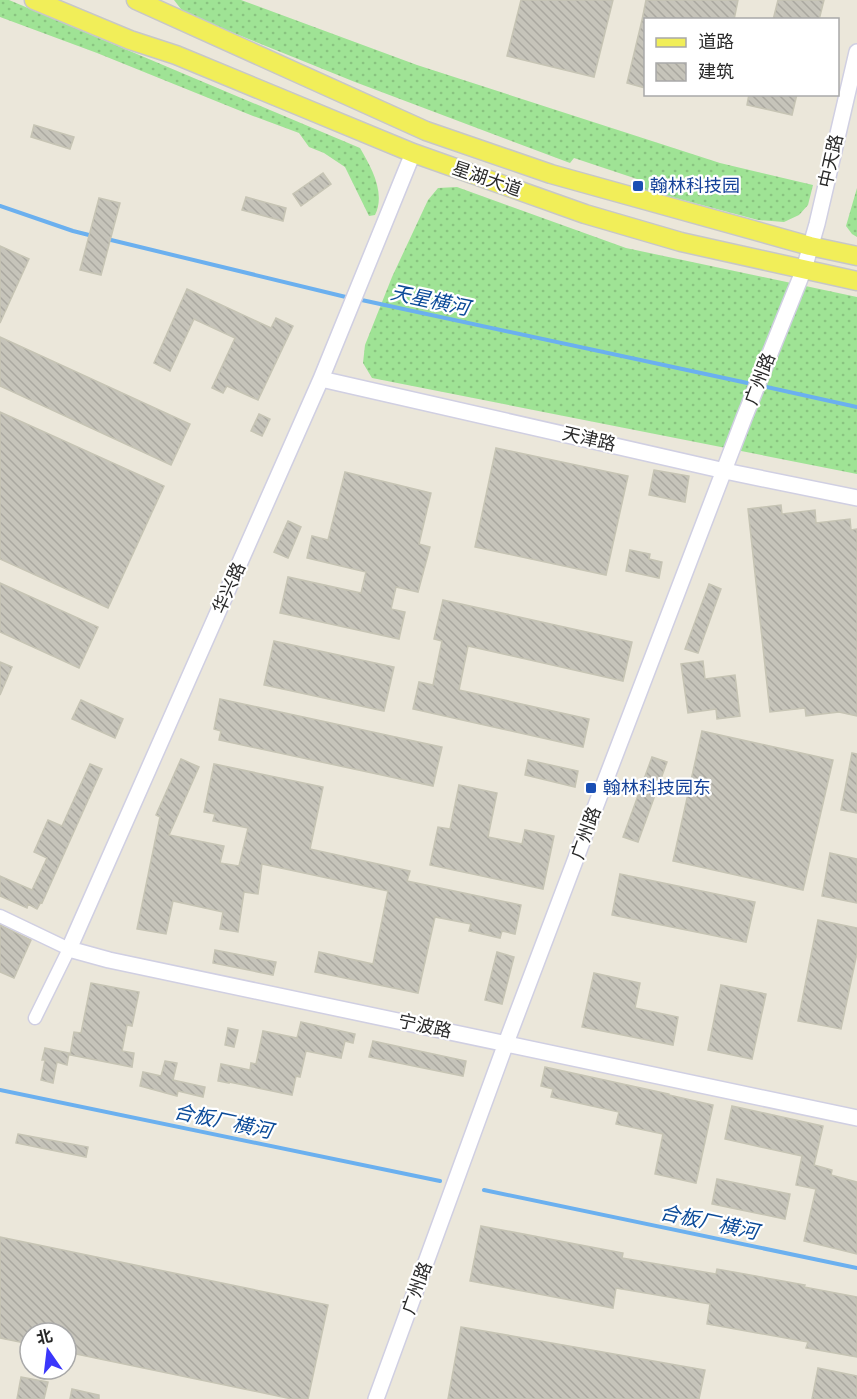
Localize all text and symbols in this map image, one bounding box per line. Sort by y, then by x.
legend [644,18,839,96]
text: 道路 [698,29,734,53]
text: 建筑 [698,59,734,83]
street label: 中天路 [812,132,848,190]
street label: 星湖大道 [449,155,525,201]
place label: 翰林科技园 [650,173,740,197]
marker: 翰林科技园 [631,179,645,193]
water label: 天星横河 [388,278,476,322]
street label: 广州路 [738,349,780,408]
street label: 天津路 [560,420,618,456]
street label: 华兴路 [206,558,250,617]
place label: 翰林科技园东 [603,775,711,799]
marker: 翰林科技园东 [584,781,598,795]
street label: 广州路 [565,803,606,862]
street label: 宁波路 [396,1008,454,1042]
water label: 合板厂横河 [171,1097,279,1145]
water label: 合板厂横河 [657,1198,765,1246]
street label: 广州路 [396,1258,437,1317]
north arrow [18,1321,78,1381]
text: 北 [34,1324,55,1349]

